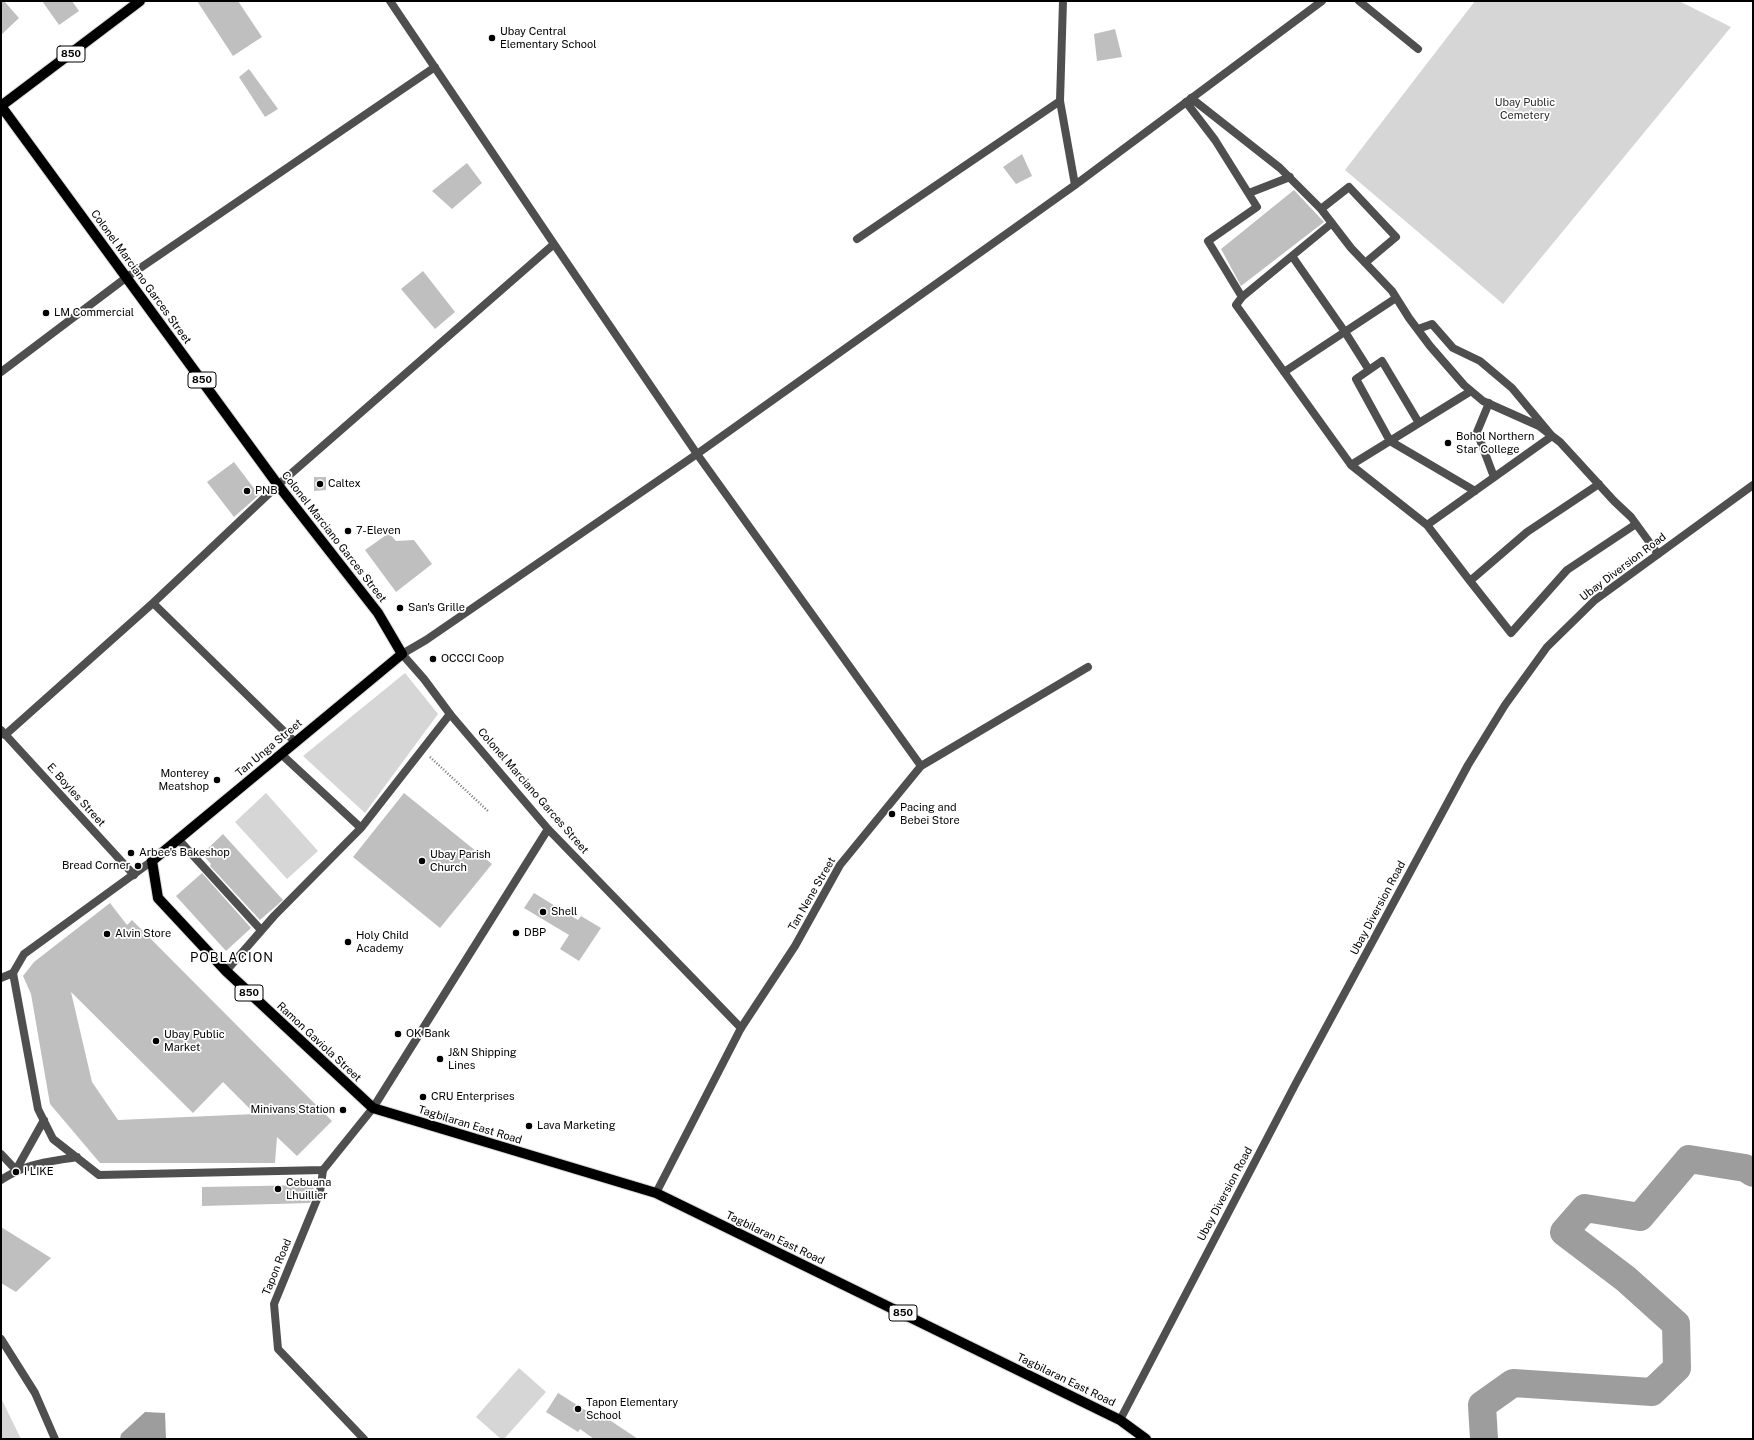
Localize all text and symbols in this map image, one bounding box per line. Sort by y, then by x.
place label: Ubay Central Elementary School [500,25,597,51]
marker: Ubay Central Elementary School [487,33,497,43]
road number: 850 [57,46,85,62]
park label: Ubay Public Cemetery [1495,96,1555,122]
street label: Colonel Marciano Garces Street [88,207,194,347]
place label: LM Commercial [54,306,134,320]
marker: LM Commercial [41,308,51,318]
road number: 850 [188,372,216,388]
place label: Bohol Northern Star College [1456,430,1534,456]
marker: Bohol Northern Star College [1443,438,1453,448]
street label: Colonel Marciano Garces Street [279,469,389,605]
place label: Caltex [328,477,361,491]
marker: Caltex [315,479,325,489]
place label: PNB [255,484,278,498]
marker: PNB [242,486,252,496]
place label: 7-Eleven [356,524,401,538]
marker: 7-Eleven [343,526,353,536]
street label: Ubay Diversion Road [1577,530,1669,604]
place label: San's Grille [408,601,465,615]
marker: San's Grille [395,603,405,613]
place label: OCCCI Coop [441,652,504,666]
marker: OCCCI Coop [428,654,438,664]
street label: Tan Unga Street [233,716,305,780]
street label: Colonel Marciano Garces Street [475,725,591,857]
street label: E. Boyles Street [44,761,108,829]
place label: Monterey Meatshop [158,767,209,793]
marker: Monterey Meatshop [212,775,222,785]
place label: Pacing and Bebei Store [900,801,960,827]
marker: Pacing and Bebei Store [887,809,897,819]
place label: Arbee's Bakeshop [139,846,230,860]
marker: Arbee's Bakeshop [126,848,136,858]
place label: Ubay Parish Church [430,848,491,874]
street label: Tan Nene Street [786,855,838,933]
marker: Ubay Parish Church [417,856,427,866]
place label: Bread Corner [62,859,130,873]
street label: Ubay Diversion Road [1348,859,1408,957]
marker: Bread Corner [133,861,143,871]
place label: Shell [551,905,577,919]
marker: Shell [538,907,548,917]
place label: DBP [524,926,546,940]
place label: Alvin Store [115,927,171,941]
marker: DBP [511,928,521,938]
marker: Alvin Store [102,929,112,939]
place label: Holy Child Academy [356,929,409,955]
marker: Holy Child Academy [343,937,353,947]
district label: POBLACION [190,950,274,966]
road number: 850 [235,985,263,1001]
street label: Ramon Gaviola Street [274,999,364,1085]
place label: OK Bank [406,1027,450,1041]
place label: Ubay Public Market [164,1028,225,1054]
marker: OK Bank [393,1029,403,1039]
marker: Ubay Public Market [151,1036,161,1046]
place label: J&N Shipping Lines [448,1046,517,1072]
marker: J&N Shipping Lines [435,1054,445,1064]
place label: CRU Enterprises [431,1090,515,1104]
marker: CRU Enterprises [418,1092,428,1102]
place label: Minivans Station [251,1103,335,1117]
street label: Tagbilaran East Road [416,1103,524,1147]
marker: Minivans Station [338,1105,348,1115]
place label: Lava Marketing [537,1119,615,1133]
marker: Lava Marketing [524,1121,534,1131]
street label: Ubay Diversion Road [1195,1145,1255,1243]
place label: I LIKE [24,1165,54,1179]
marker: I LIKE [11,1167,21,1177]
place label: Cebuana Lhuillier [286,1176,331,1202]
marker: Cebuana Lhuillier [273,1184,283,1194]
street label: Tagbilaran East Road [724,1208,826,1268]
street label: Tapon Road [260,1237,294,1297]
road number: 850 [889,1305,917,1321]
street label: Tagbilaran East Road [1015,1350,1117,1410]
place label: Tapon Elementary School [586,1396,678,1422]
marker: Tapon Elementary School [573,1404,583,1414]

